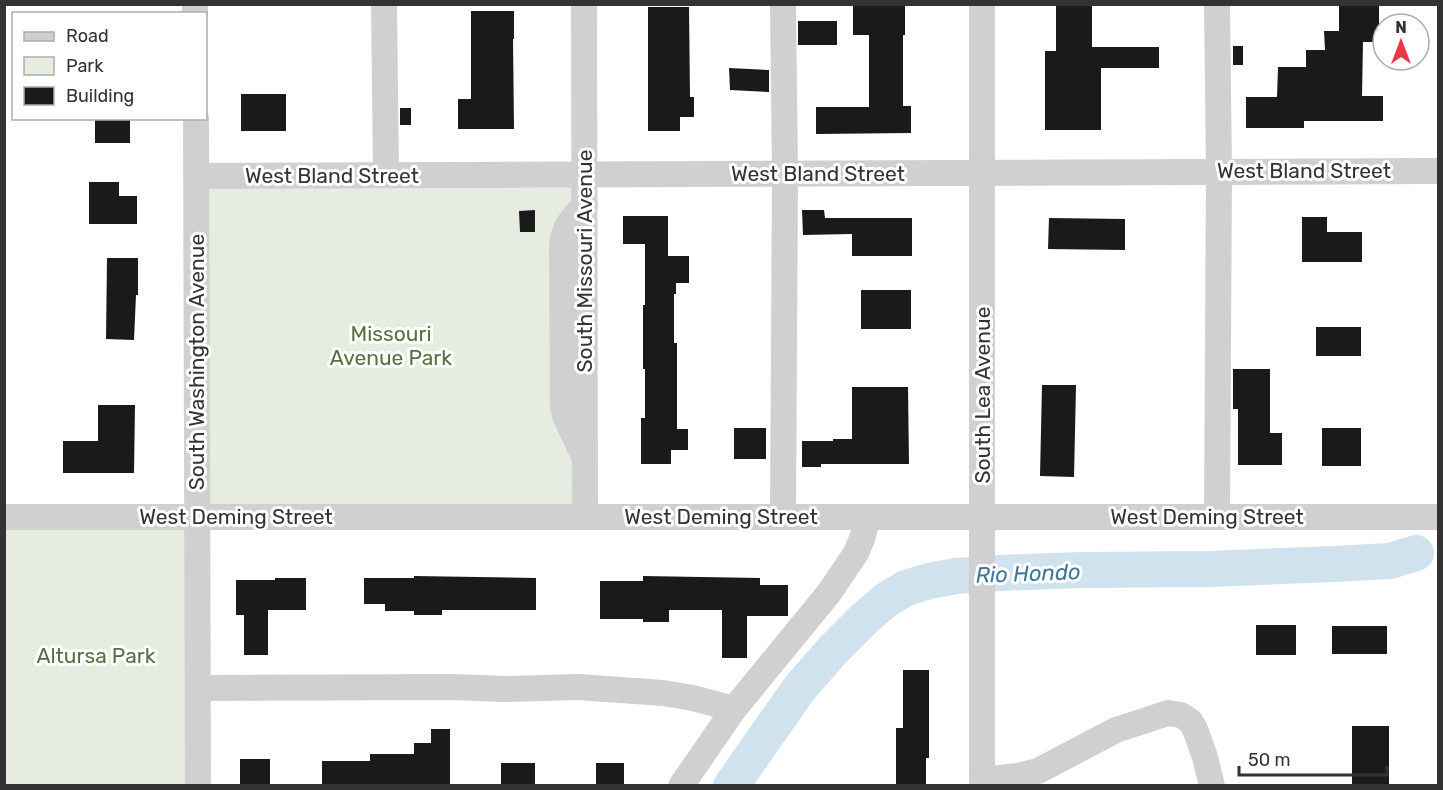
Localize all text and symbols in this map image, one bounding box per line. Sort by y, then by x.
legend [12,12,207,120]
north arrow [1371,12,1431,72]
text: N [1395,18,1407,37]
text: Road [66,25,109,47]
text: Park [66,55,104,77]
text: Building [66,85,134,107]
street label: South Missouri Avenue [572,150,597,372]
street label: West Bland Street [1217,158,1391,183]
street label: West Bland Street [731,161,905,186]
street label: West Bland Street [245,163,419,188]
street label: South Washington Avenue [184,234,209,490]
street label: South Lea Avenue [970,307,995,484]
park label: Missouri Avenue Park [330,321,452,370]
street label: West Deming Street [139,504,333,529]
street label: West Deming Street [624,504,818,529]
street label: West Deming Street [1110,504,1304,529]
water label: Rio Hondo [975,558,1081,589]
park label: Altursa Park [36,643,156,668]
scale bar [1239,739,1388,777]
text: 50 m [1248,749,1291,771]

